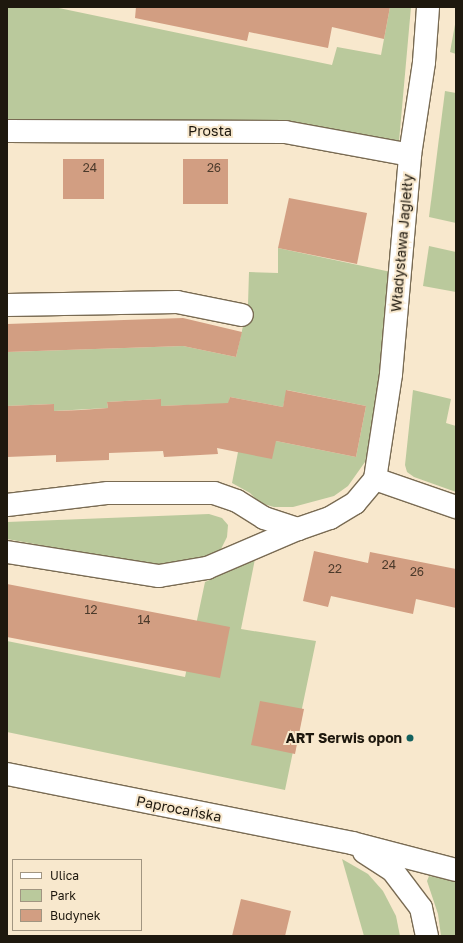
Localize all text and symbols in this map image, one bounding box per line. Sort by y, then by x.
street label: Prosta [188,123,232,139]
house number: 24 [83,161,97,175]
house number: 26 [207,161,221,175]
street label: Władysława Jagiełły [388,173,416,313]
house number: 24 [382,558,396,572]
house number: 22 [328,562,342,576]
house number: 26 [410,565,424,579]
house number: 12 [85,603,97,617]
house number: 14 [137,613,151,627]
place label: ART Serwis opon [286,730,402,746]
marker: ART Serwis opon [405,733,415,743]
street label: Paprocańska [135,792,223,826]
legend [12,859,142,931]
text: Ulica [50,868,79,883]
text: Park [50,888,76,903]
text: Budynek [50,908,101,923]

